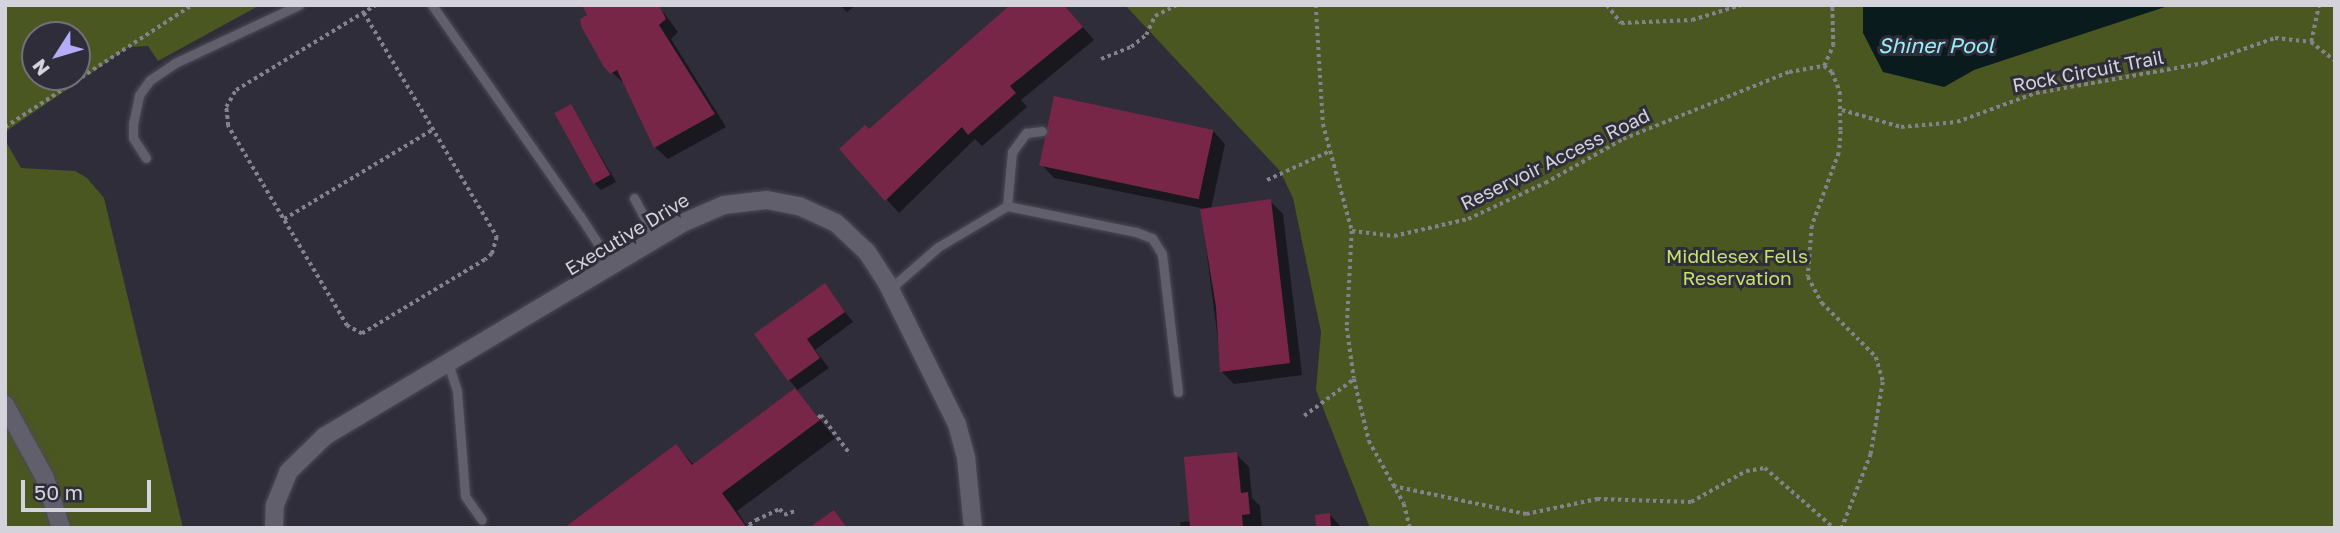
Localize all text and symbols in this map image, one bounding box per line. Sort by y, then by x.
north arrow [21,21,91,91]
water label: Shiner Pool [1878,32,1994,58]
street label: Rock Circuit Trail [2010,45,2166,97]
text: N [27,55,54,80]
street label: Reservoir Access Road [1457,103,1653,215]
street label: Executive Drive [561,188,693,280]
park label: Middlesex Fells Reservation [1666,245,1808,289]
scale bar [24,466,154,510]
text: 50 m [34,479,83,505]

